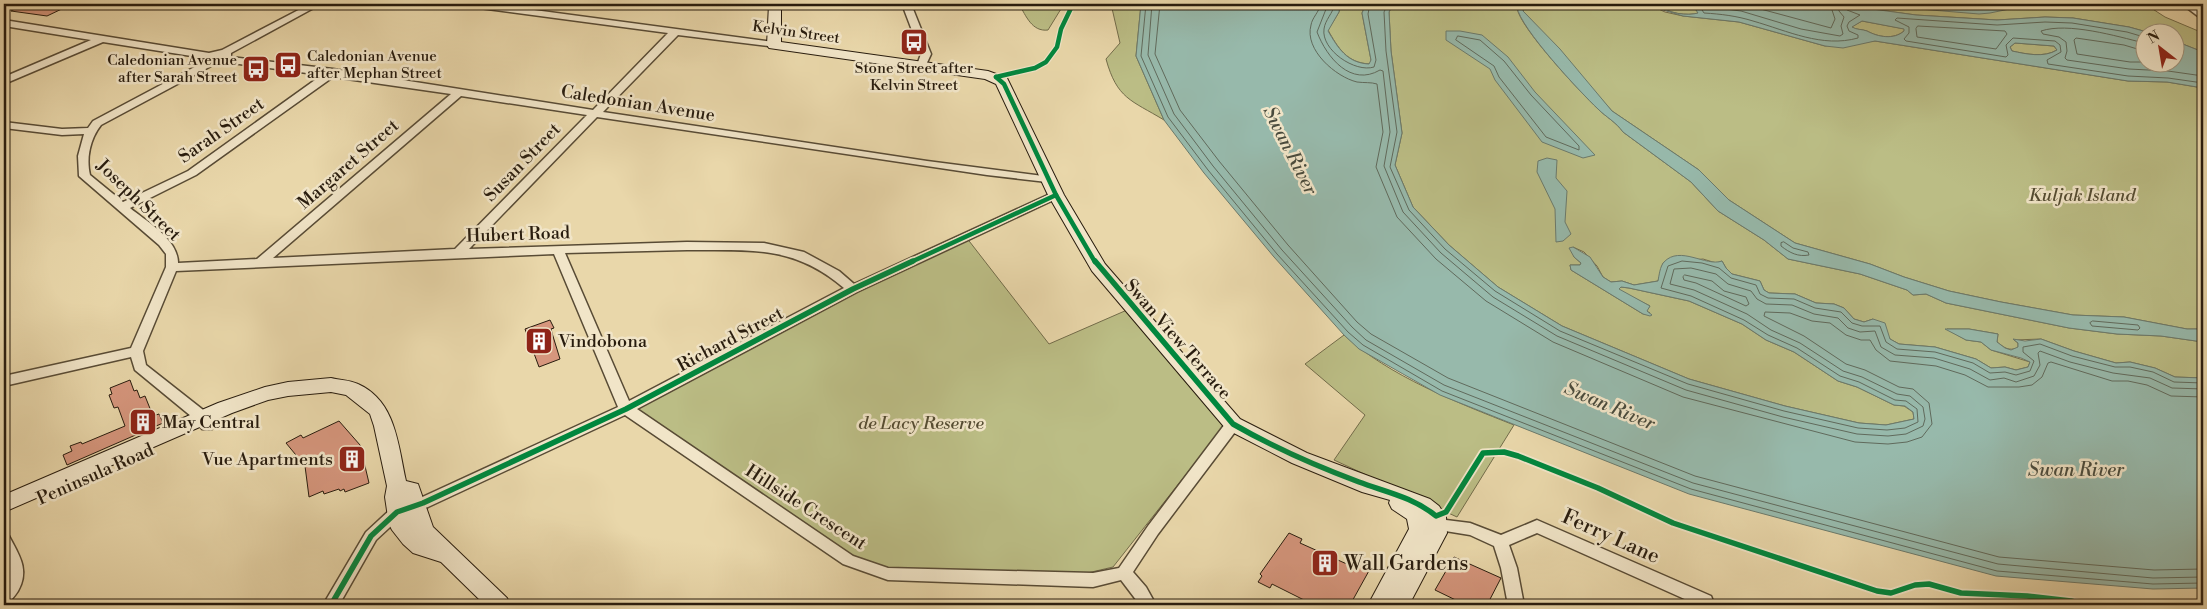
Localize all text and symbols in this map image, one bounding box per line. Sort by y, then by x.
street label: Kelvin Street [751,17,842,48]
north arrow [2134,22,2184,72]
bus stop icon: Stone Street after Kelvin Street [899,27,929,57]
text: N [2144,27,2163,48]
place label: Caledonian Avenue after Mephan Street [307,47,442,83]
bus stop icon: Caledonian Avenue after Mephan Street [273,50,303,80]
place label: Caledonian Avenue after Sarah Street [107,51,238,87]
bus stop icon: Caledonian Avenue after Sarah Street [241,54,271,84]
place label: Stone Street after Kelvin Street [855,59,974,95]
street label: Caledonian Avenue [559,80,717,127]
street label: Sarah Street [174,92,269,168]
water label: Swan River [1258,102,1323,200]
street label: Margaret Street [293,114,404,215]
street label: Susan Street [479,118,566,207]
street label: Joseph Street [91,154,186,247]
park label: Kuljak Island [2029,184,2136,207]
street label: Hubert Road [466,221,571,248]
street label: Swan View Terrace [1119,274,1236,404]
street label: Richard Street [673,301,788,377]
building icon: Vindobona [524,326,554,356]
place label: Vindobona [557,330,648,353]
water label: Swan River [1561,376,1659,436]
building icon: May Central [128,407,158,437]
place label: May Central [162,411,261,434]
park label: de Lacy Reserve [858,412,984,435]
street label: Peninsula Road [33,438,158,511]
building icon: Vue Apartments [337,444,367,474]
place label: Vue Apartments [201,448,333,471]
water label: Swan River [2028,458,2125,482]
street label: Hillside Crescent [741,460,871,556]
street label: Ferry Lane [1558,504,1664,570]
building icon: Wall Gardens [1310,548,1340,578]
place label: Wall Gardens [1343,551,1468,577]

